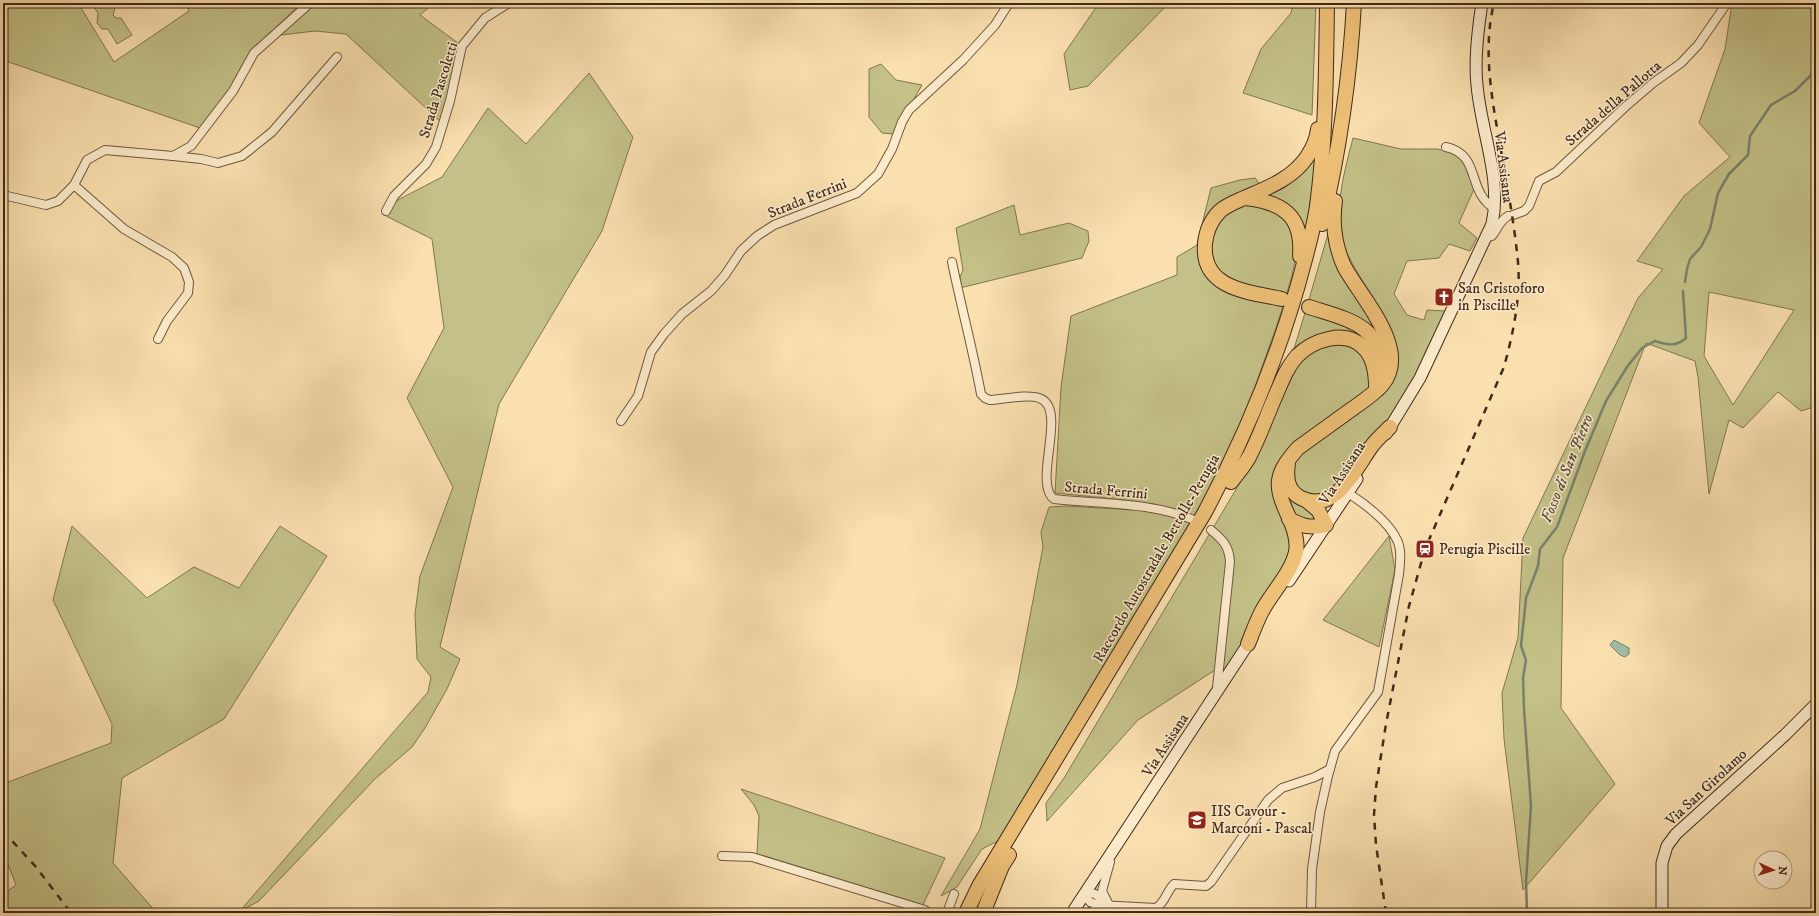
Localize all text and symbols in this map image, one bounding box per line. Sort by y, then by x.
street label: Strada Pascoletti [415,40,462,141]
street label: Strada della Pallotta [1561,56,1666,150]
street label: Via Assisana [1490,129,1517,205]
street label: Strada Ferrini [765,174,850,223]
place label: San Cristoforo in Piscille [1458,279,1545,315]
church icon: San Cristoforo in Piscille [1433,286,1455,308]
water label: Fosso di San Pietro [1536,411,1598,525]
street label: Via Assisana [1314,437,1370,509]
street label: Raccordo Autostradale Bettolle-Perugia [1089,450,1224,666]
street label: Strada Ferrini [1064,477,1148,504]
station icon: Perugia Piscille [1414,538,1436,560]
place label: Perugia Piscille [1439,540,1530,559]
street label: Via Assisana [1137,709,1193,781]
street label: Via San Girolamo [1661,745,1751,831]
place label: IIS Cavour - Marconi - Pascal [1211,802,1313,838]
school or university icon: IIS Cavour - Marconi - Pascal [1186,809,1208,831]
north arrow [1753,850,1793,890]
text: N [1775,866,1789,876]

